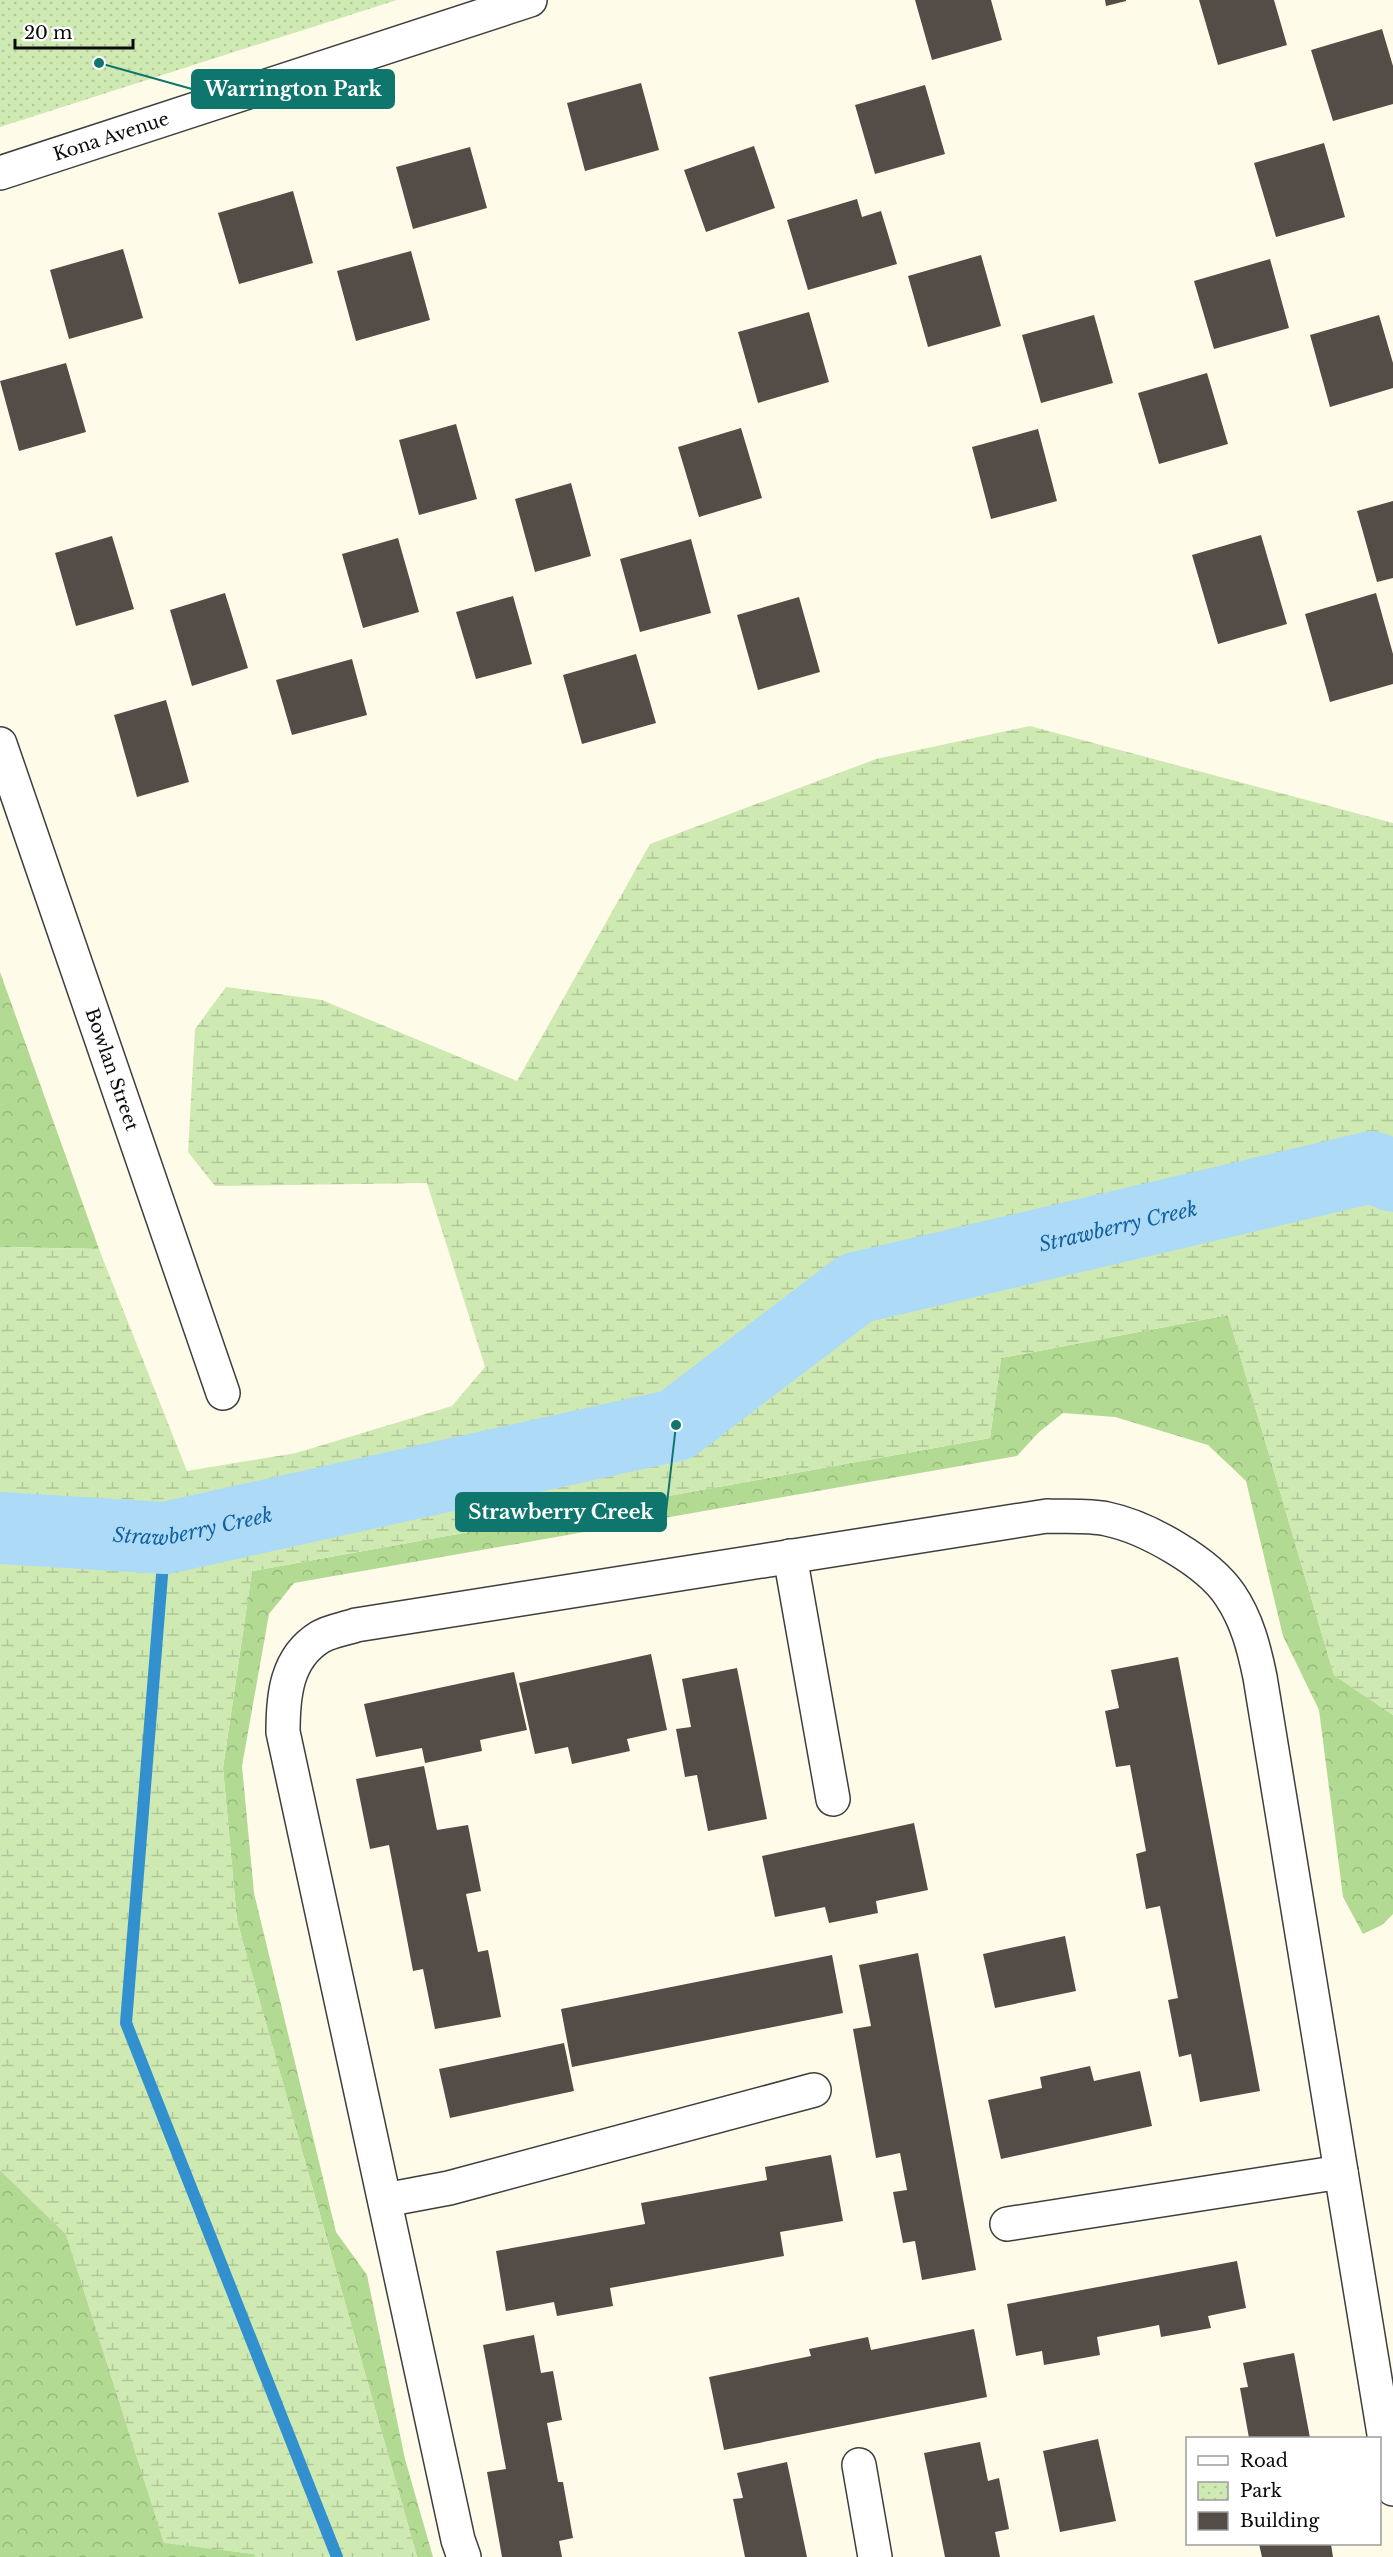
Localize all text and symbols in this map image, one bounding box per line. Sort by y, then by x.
scale bar [15,12,134,50]
text: 20 m [24,22,72,44]
callout: Warrington Park [192,70,394,108]
text: Warrington Park [203,77,383,101]
street label: Kona Avenue [51,108,172,166]
street label: Bowlan Street [81,1005,143,1134]
water label: Strawberry Creek [1036,1196,1200,1257]
callout: Strawberry Creek [456,1493,666,1531]
text: Strawberry Creek [468,1500,654,1524]
water label: Strawberry Creek [112,1503,275,1550]
legend [1186,2437,1381,2545]
text: Road [1240,2450,1288,2472]
text: Park [1240,2480,1282,2502]
text: Building [1240,2510,1319,2532]

